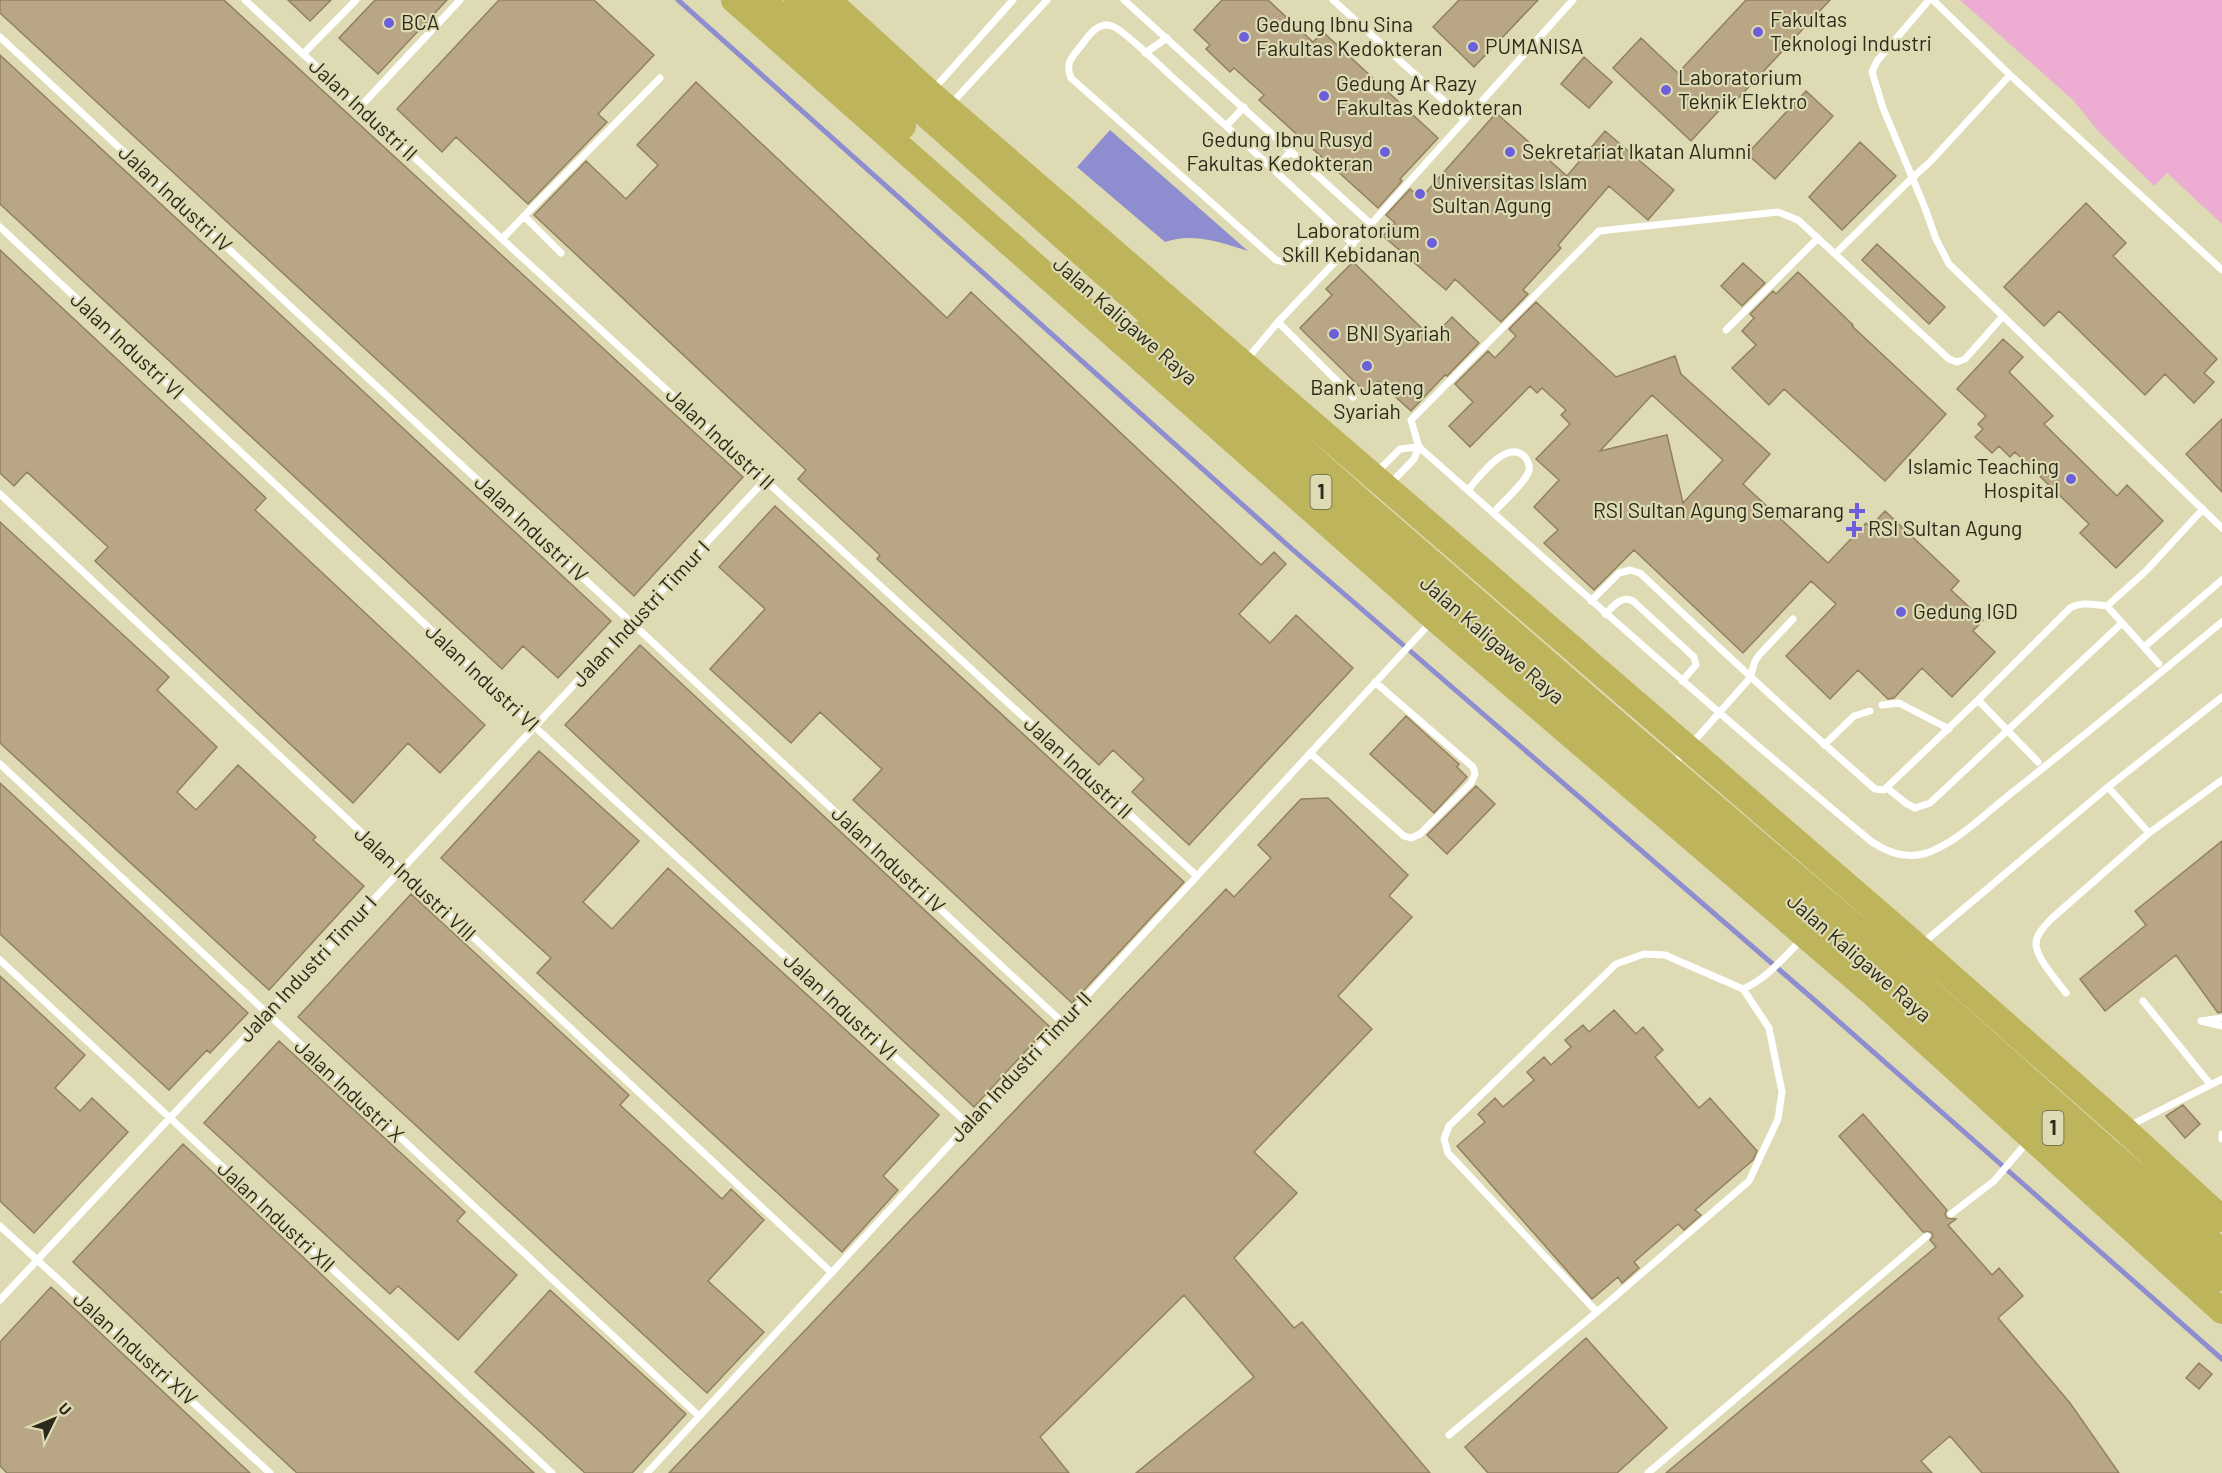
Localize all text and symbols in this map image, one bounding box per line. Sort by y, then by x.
place label: Fakultas Teknologi Industri [1770,6,1932,55]
place label: BCA [401,9,440,34]
place label: Gedung Ibnu Sina Fakultas Kedokteran [1256,11,1443,60]
marker: BCA [382,16,396,30]
marker: Fakultas Teknologi Industri [1751,25,1765,39]
marker: Gedung Ibnu Sina Fakultas Kedokteran [1237,30,1251,44]
place label: PUMANISA [1485,33,1584,58]
marker: PUMANISA [1466,40,1480,54]
street label: Jalan Industri II [305,52,423,165]
place label: Laboratorium Teknik Elektro [1678,64,1807,113]
place label: Gedung Ar Razy Fakultas Kedokteran [1336,70,1523,119]
marker: Laboratorium Teknik Elektro [1659,83,1673,97]
marker: Gedung Ar Razy Fakultas Kedokteran [1317,89,1331,103]
place label: Gedung Ibnu Rusyd Fakultas Kedokteran [1186,126,1373,175]
place label: Sekretariat Ikatan Alumni [1522,138,1752,163]
street label: Jalan Industri IV [114,139,238,257]
marker: Gedung Ibnu Rusyd Fakultas Kedokteran [1378,145,1392,159]
marker: Sekretariat Ikatan Alumni [1503,145,1517,159]
place label: Universitas Islam Sultan Agung [1432,168,1587,217]
marker: Universitas Islam Sultan Agung [1413,187,1427,201]
place label: Laboratorium Skill Kebidanan [1282,217,1420,266]
marker: Laboratorium Skill Kebidanan [1425,236,1439,250]
street label: Jalan Kaligawe Raya [1049,250,1203,389]
street label: Jalan Industri VI [66,286,190,404]
place label: BNI Syariah [1346,320,1451,345]
marker: BNI Syariah [1327,327,1341,341]
marker: Bank Jateng Syariah [1360,359,1374,373]
place label: Bank Jateng Syariah [1310,374,1424,423]
street label: Jalan Industri II [662,381,780,494]
place label: Islamic Teaching Hospital [1908,453,2059,502]
street label: Jalan Industri IV [470,469,594,587]
marker: Islamic Teaching Hospital [2064,472,2078,486]
road number: 1 [1310,475,1332,509]
place label: RSI Sultan Agung Semarang [1593,497,1844,522]
marker: RSI Sultan Agung Semarang [1848,502,1866,520]
place label: RSI Sultan Agung [1868,515,2022,540]
marker: RSI Sultan Agung [1845,520,1863,538]
street label: Jalan Industri Timur I [566,535,714,691]
street label: Jalan Kaligawe Raya [1416,569,1570,708]
place label: Gedung IGD [1913,598,2018,623]
marker: Gedung IGD [1894,605,1908,619]
street label: Jalan Industri VI [421,618,545,736]
street label: Jalan Industri II [1020,710,1138,823]
street label: Jalan Industri IV [827,800,951,918]
street label: Jalan Industri VIII [350,820,482,946]
street label: Jalan Kaligawe Raya [1783,887,1937,1026]
street label: Jalan Industri Timur I [233,890,381,1046]
street label: Jalan Industri VI [779,947,903,1065]
street label: Jalan Industri Timur II [944,986,1096,1146]
street label: Jalan Industri X [290,1033,410,1147]
road number: 1 [2042,1111,2064,1145]
street label: Jalan Industri XII [213,1155,341,1277]
street label: Jalan Industri XIV [69,1286,203,1410]
north arrow [24,1389,84,1449]
text: U [55,1398,76,1419]

